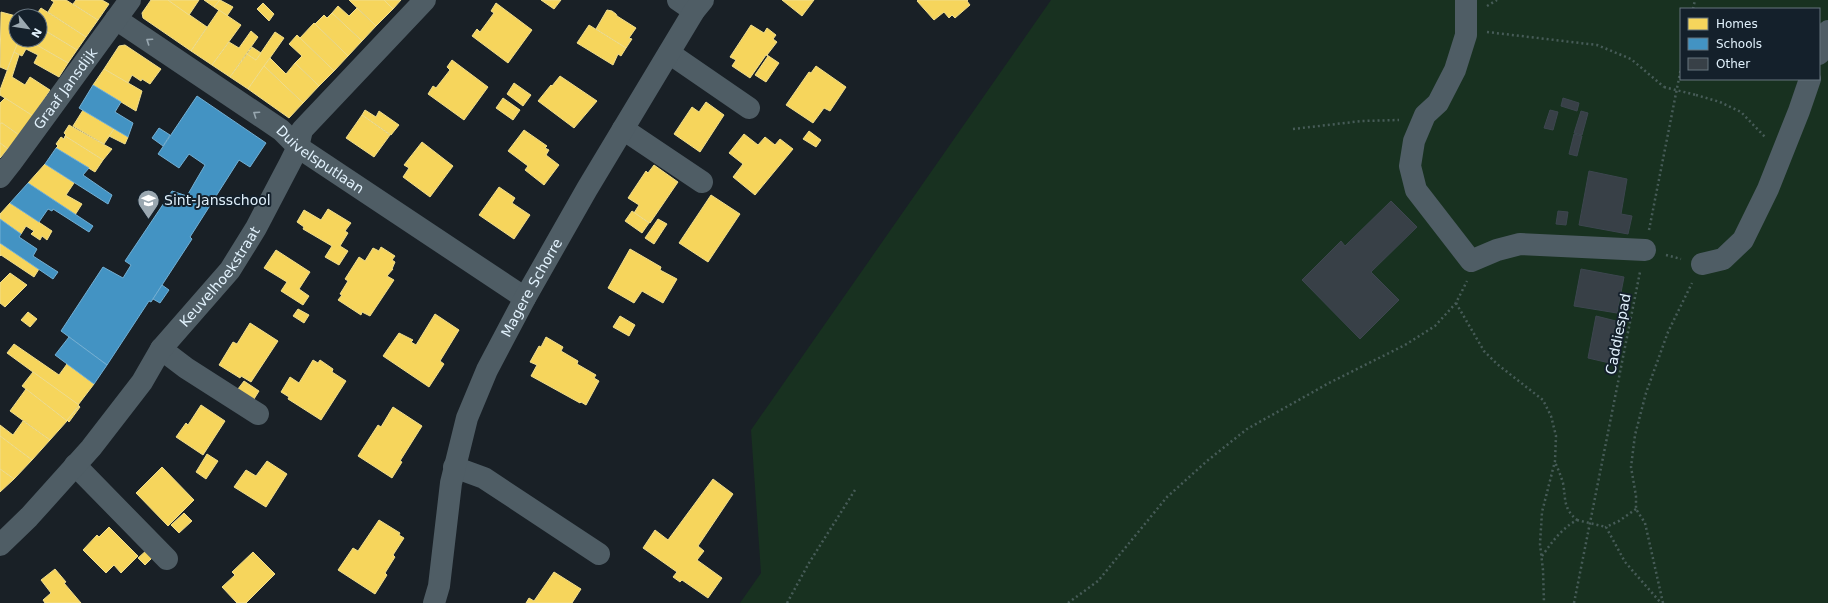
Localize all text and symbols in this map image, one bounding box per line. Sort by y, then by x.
north arrow [8,8,48,48]
legend [1680,8,1820,80]
text: Homes [1716,17,1758,31]
text: N [28,26,44,40]
text: Schools [1716,37,1762,51]
one-way arrow [146,39,153,46]
street label: Graaf Jansdijk [30,44,101,132]
text: Other [1716,57,1750,71]
one-way arrow [254,111,261,118]
street label: Duivelsputlaan [273,122,367,197]
school or university icon: Sint-Jansschool [136,187,162,220]
place label: Sint-Jansschool [164,192,271,208]
street label: Keuvelhoekstraat [176,223,263,330]
street label: Magere Schorre [498,235,565,340]
street label: Caddiespad [1602,292,1634,376]

